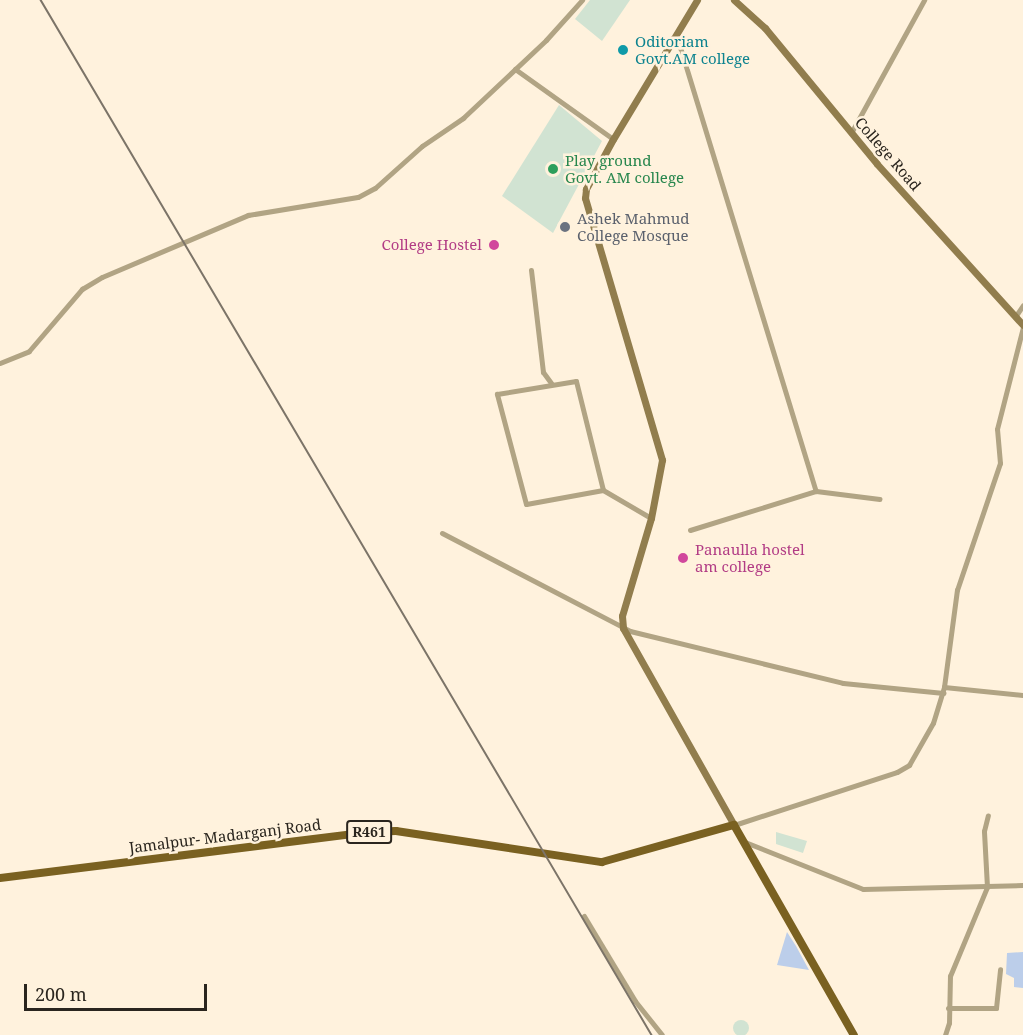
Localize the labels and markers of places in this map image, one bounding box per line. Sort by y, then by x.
place label: Oditoriam Govt.AM college [635,32,750,67]
marker: Oditoriam Govt.AM college [616,43,630,57]
place label: Play ground Govt. AM college [565,151,684,186]
marker: Play ground Govt. AM college [546,162,560,176]
place label: Ashek Mahmud College Mosque [577,209,690,244]
marker: Ashek Mahmud College Mosque [558,220,572,234]
place label: College Hostel [382,236,482,254]
marker: College Hostel [487,238,501,252]
place label: Panaulla hostel am college [695,540,805,575]
marker: Panaulla hostel am college [676,551,690,565]

